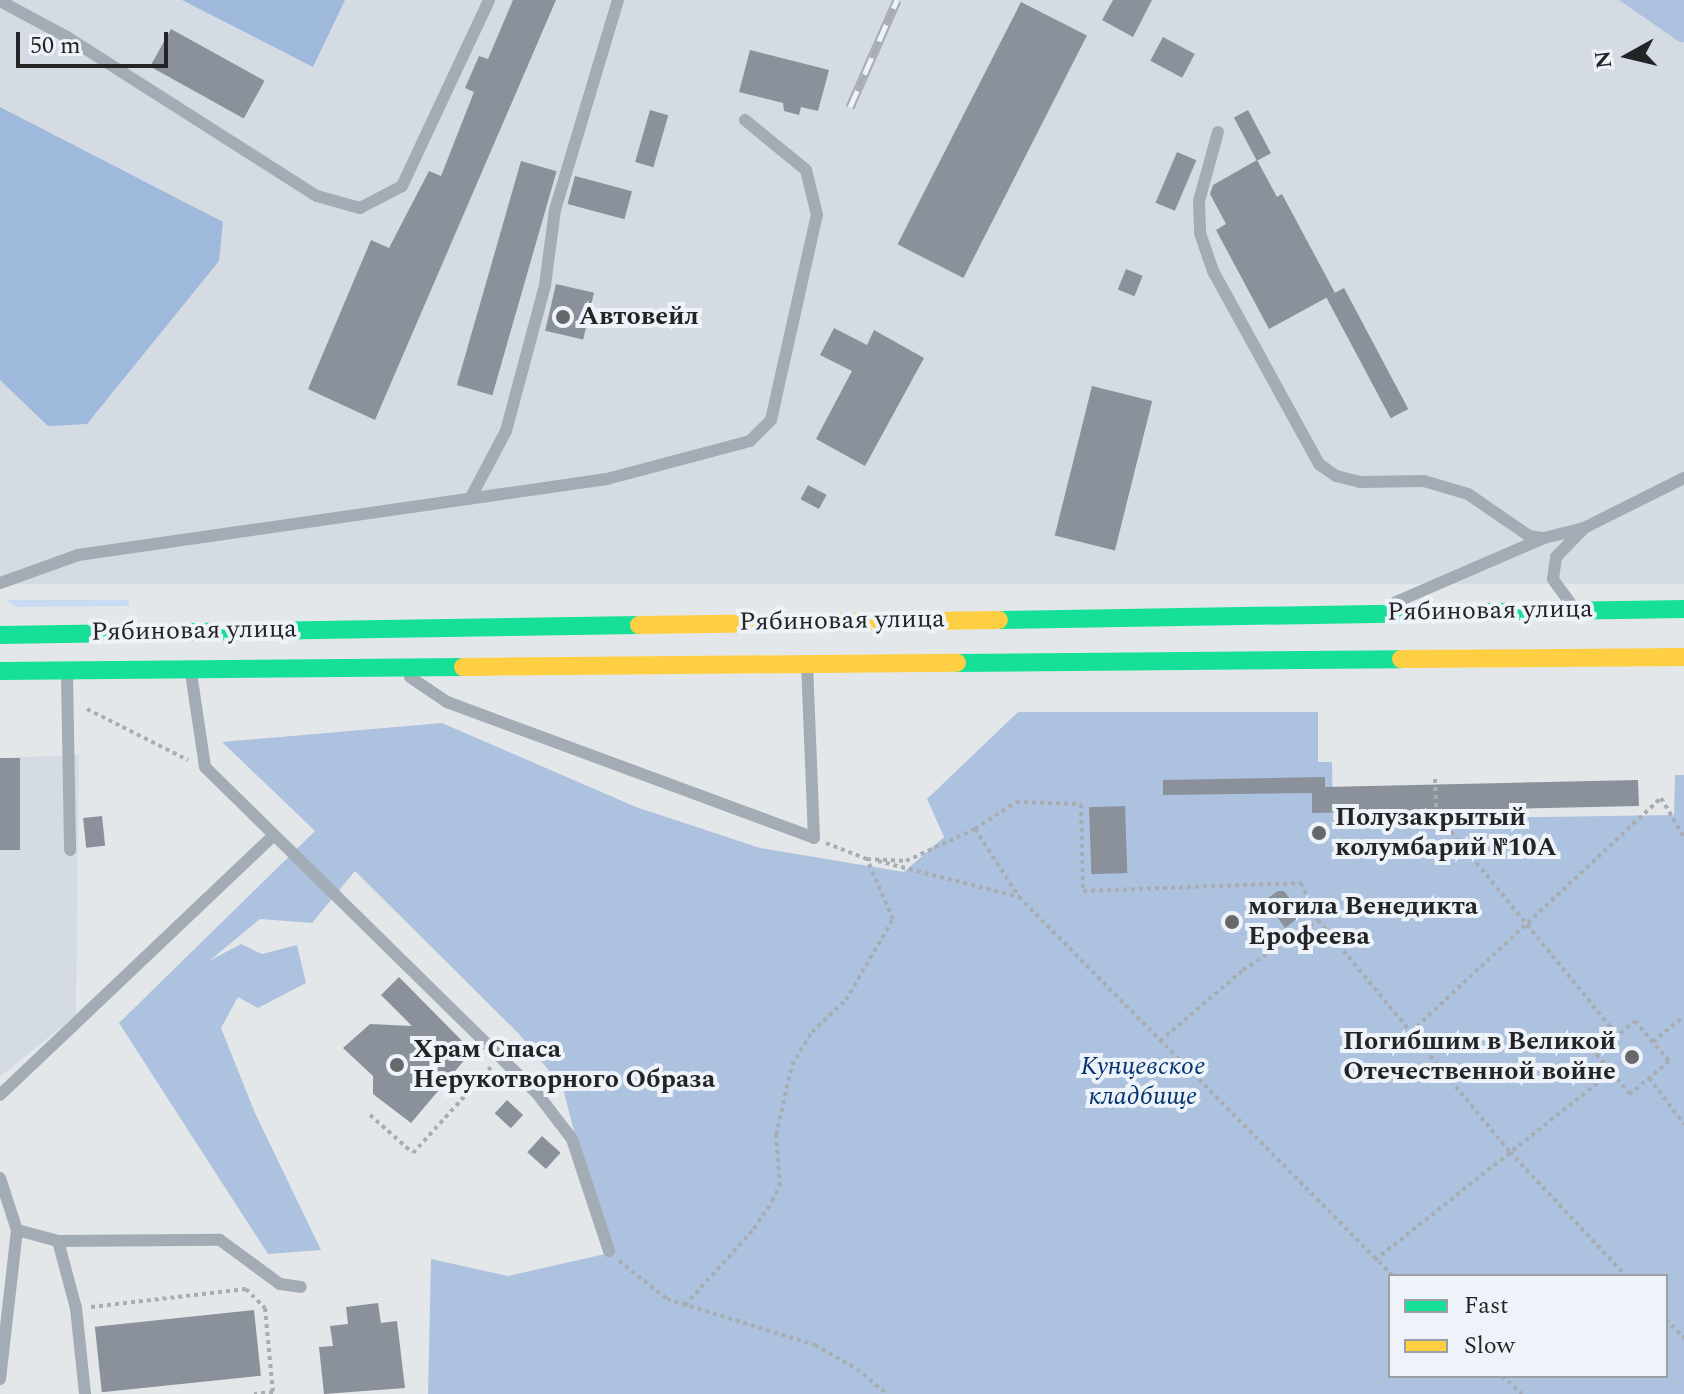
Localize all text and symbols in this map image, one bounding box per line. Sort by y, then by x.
scale bar [20,16,172,66]
north arrow [1588,16,1668,96]
text: 50 m [30,28,81,64]
text: N [1586,48,1621,71]
place label: Автовейл [579,301,699,333]
marker: Автовейл [554,308,572,326]
street label: Рябиновая улица [1387,594,1593,628]
street label: Рябиновая улица [739,604,945,638]
street label: Рябиновая улица [91,614,297,648]
place label: Полузакрытый колумбарий №10А [1335,802,1557,864]
marker: Полузакрытый колумбарий №10А [1310,824,1328,842]
place label: могила Венедикта Ерофеева [1248,891,1478,952]
marker: могила Венедикта Ерофеева [1223,913,1241,931]
place label: Погибшим в Великой Отечественной войне [1343,1026,1616,1088]
place label: Храм Спаса Нерукотворного Образа [413,1034,715,1096]
marker: Погибшим в Великой Отечественной войне [1623,1048,1641,1066]
park label: Кунцевское кладбище [1080,1051,1206,1112]
marker: Храм Спаса Нерукотворного Образа [388,1056,406,1074]
legend [1388,1274,1668,1378]
text: Fast [1464,1288,1509,1324]
text: Slow [1464,1328,1515,1364]

